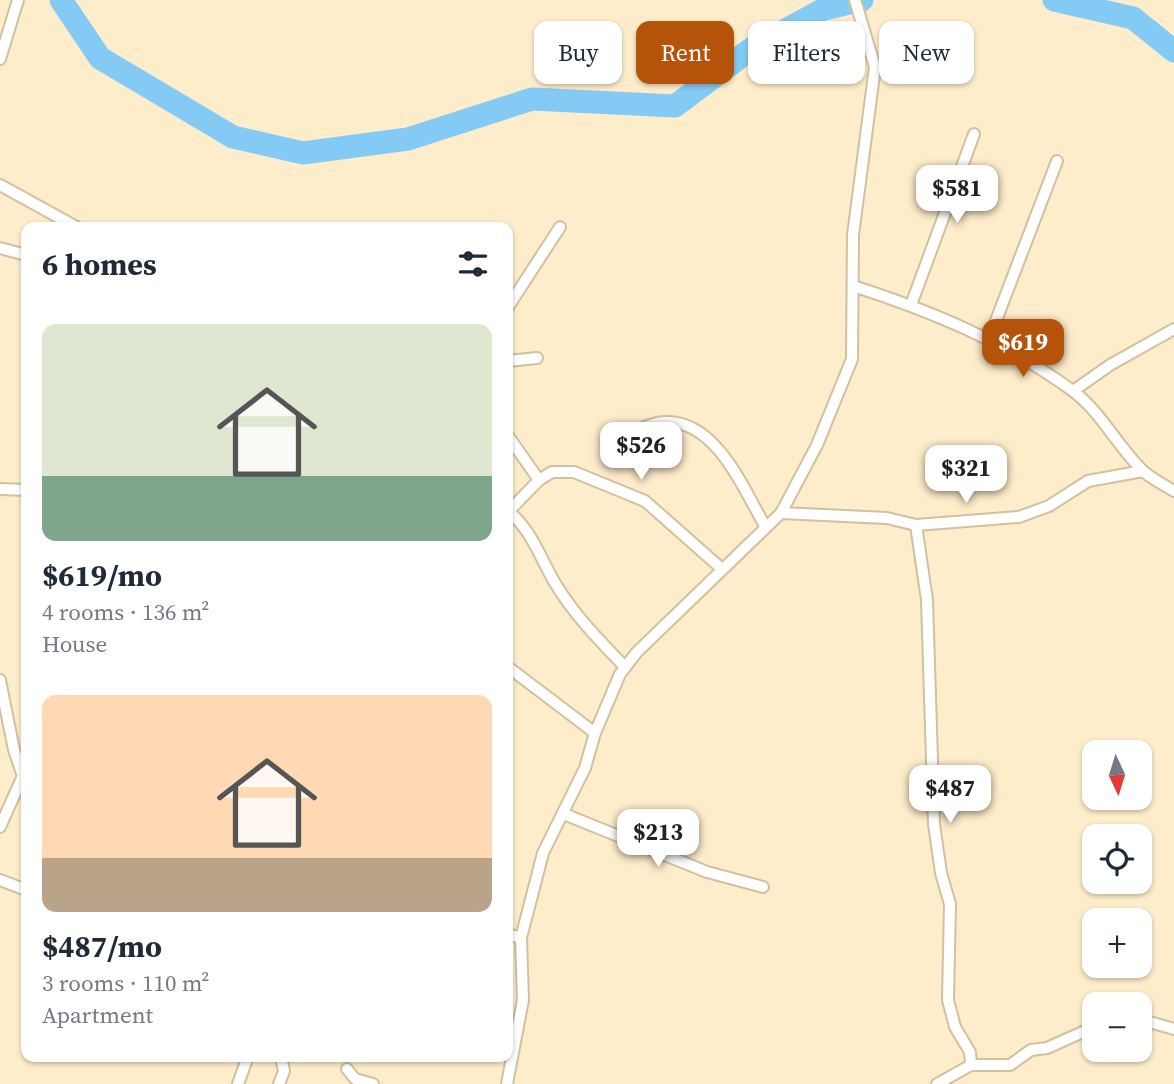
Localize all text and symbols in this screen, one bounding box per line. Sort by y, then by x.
chip: Buy [534,21,622,84]
chip: Rent [636,21,734,84]
chip: Filters [748,21,865,84]
chip: New [879,21,974,84]
pin: $581 [916,166,998,225]
text: $581 [932,172,982,204]
text: 6 homes [42,244,157,285]
icon: filters [454,245,492,283]
pin: $619 [982,320,1064,379]
text: $619 [998,326,1048,358]
icon: home [204,369,330,495]
pin: $526 [600,422,682,482]
text: $526 [616,429,666,461]
pin: $321 [925,446,1007,505]
text: $321 [941,452,991,484]
text: $619/mo [42,555,162,596]
text: 4 rooms · 136 m² [42,596,209,628]
text: House [42,628,107,660]
icon: home [204,740,330,866]
north arrow [1082,740,1152,810]
map controls [1082,740,1152,1062]
pin: $487 [909,766,991,825]
text: $487 [925,772,975,804]
pin: $213 [617,810,699,869]
text: $213 [633,816,683,848]
button: locate [1082,824,1152,894]
button: + [1082,908,1152,978]
text: $487/mo [42,926,162,967]
text: 3 rooms · 110 m² [42,967,209,999]
button: − [1082,992,1152,1062]
text: Apartment [42,999,153,1031]

